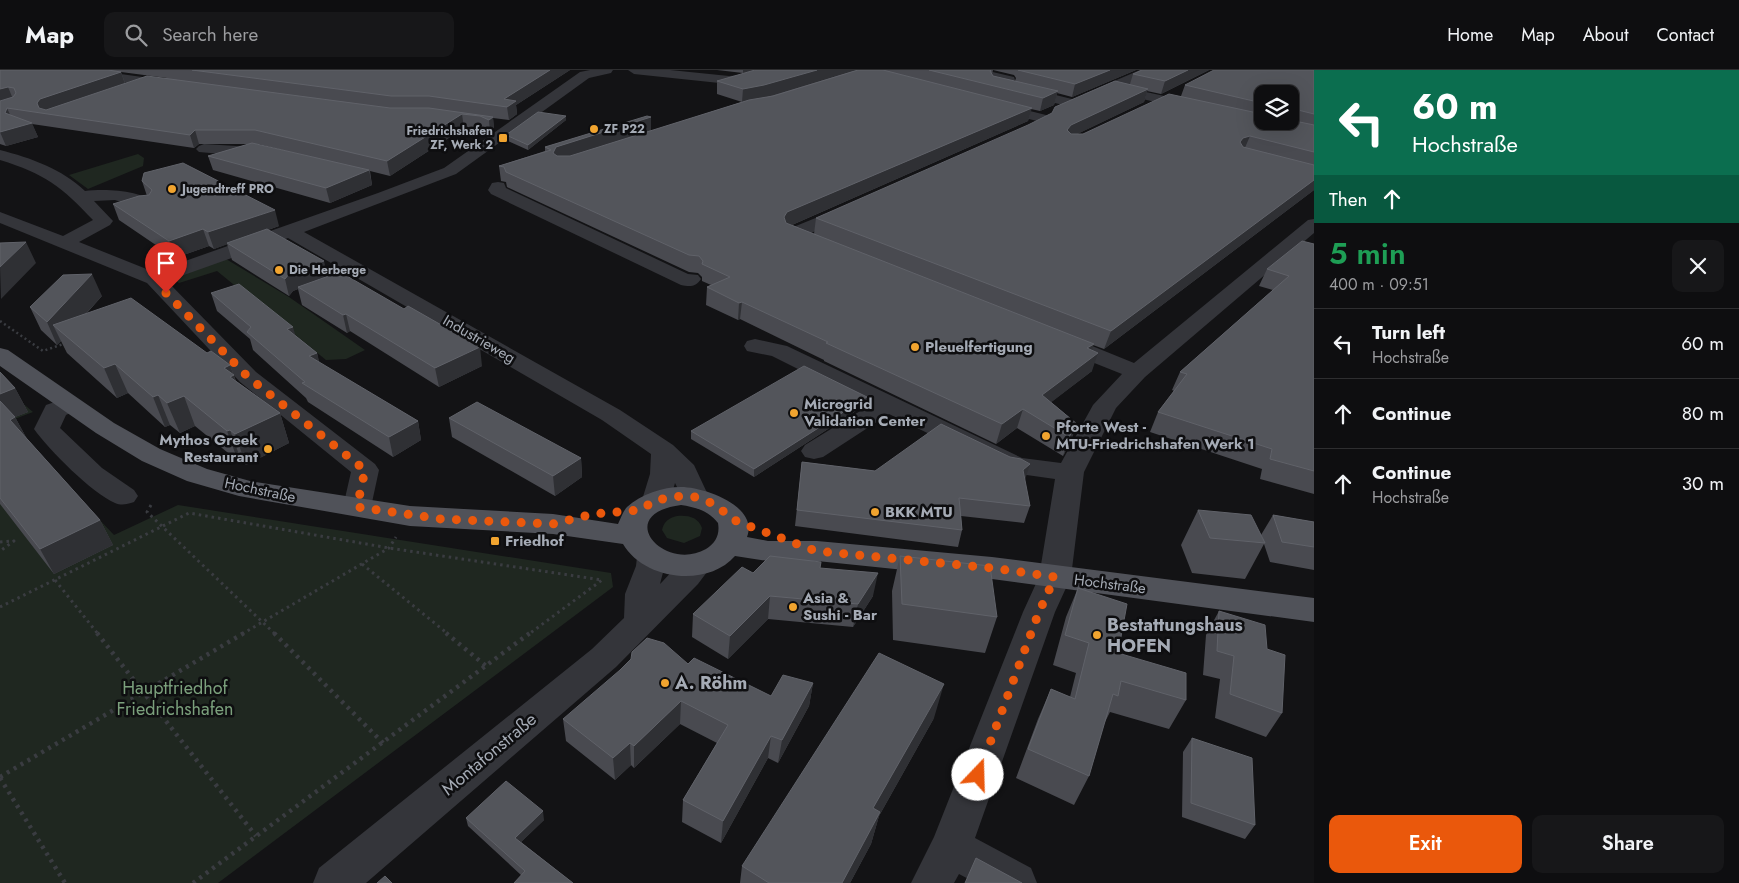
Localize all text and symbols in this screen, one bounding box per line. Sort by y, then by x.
search box [104,12,454,57]
text: Map [25,17,74,52]
icon: search [122,21,150,49]
text: Search here [162,21,258,48]
text: Home [1447,22,1493,48]
text: Map [1521,22,1555,48]
text: About [1583,22,1628,48]
text: Contact [1656,22,1714,48]
text: 60 m [1412,82,1498,132]
map controls [1254,85,1299,130]
button: layers [1254,85,1299,130]
icon: left [1329,90,1394,155]
place label: ZF P22 [604,120,645,138]
place label: Friedrichshafen ZF, Werk 2 [406,122,493,154]
marker: ZF P22 [588,123,600,135]
text: Hochstraße [1412,128,1518,160]
marker: Friedrichshafen ZF, Werk 2 [497,132,509,144]
place label: Jugendtreff PRO [180,180,274,198]
marker: Jugendtreff PRO [166,183,178,195]
icon: ahead [1378,185,1406,213]
text: Then [1329,186,1368,213]
text: 5 min [1329,232,1406,275]
button: close [1672,240,1724,292]
pin [145,242,187,293]
icon: arrive [152,249,180,277]
place label: Die Herberge [289,261,366,279]
marker: Die Herberge [273,264,285,276]
text: 400 m · 09:51 [1329,273,1429,296]
street label: Industrieweg [439,309,519,369]
text: Turn left [1372,319,1445,346]
icon: left [1329,330,1357,358]
text: 60 m [1681,330,1724,357]
place label: Pleuelfertigung [925,336,1033,358]
marker: Pleuelfertigung [909,341,921,353]
text: Hochstraße [1372,346,1449,369]
place label: Microgrid Validation Center [803,393,926,432]
icon: ahead [1329,400,1357,428]
text: Continue [1372,400,1451,427]
text: 80 m [1682,400,1724,427]
marker: Microgrid Validation Center [788,407,800,419]
place label: Pforte West - MTU-Friedrichshafen Werk 1 [1056,416,1255,455]
place label: Mythos Greek Restaurant [159,429,258,468]
marker: Pforte West - MTU-Friedrichshafen Werk 1 [1040,430,1052,442]
marker: Mythos Greek Restaurant [262,443,274,455]
text: Continue [1372,459,1451,486]
icon: ahead [1329,470,1357,498]
text: 30 m [1682,470,1724,497]
street label: Hochstraße [222,472,298,508]
text: Hochstraße [1372,486,1449,509]
place label: BKK MTU [885,501,953,523]
marker: BKK MTU [869,506,881,518]
place label: Friedhof [505,530,565,552]
marker: Friedhof [489,535,501,547]
street label: Hochstraße [1073,569,1147,599]
place label: Asia & Sushi - Bar [802,587,878,626]
marker: Asia & Sushi - Bar [787,601,799,613]
place label: Bestattungshaus HOFEN [1107,612,1243,659]
marker: Bestattungshaus HOFEN [1091,629,1103,641]
place label: A. Röhm [674,670,747,696]
park label: Hauptfriedhof Friedrichshafen [116,675,234,722]
marker: A. Röhm [659,677,671,689]
street label: Montafonstraße [436,706,542,802]
position arrow [951,748,1003,800]
button: Exit [1329,815,1522,873]
button: Share [1532,815,1724,873]

